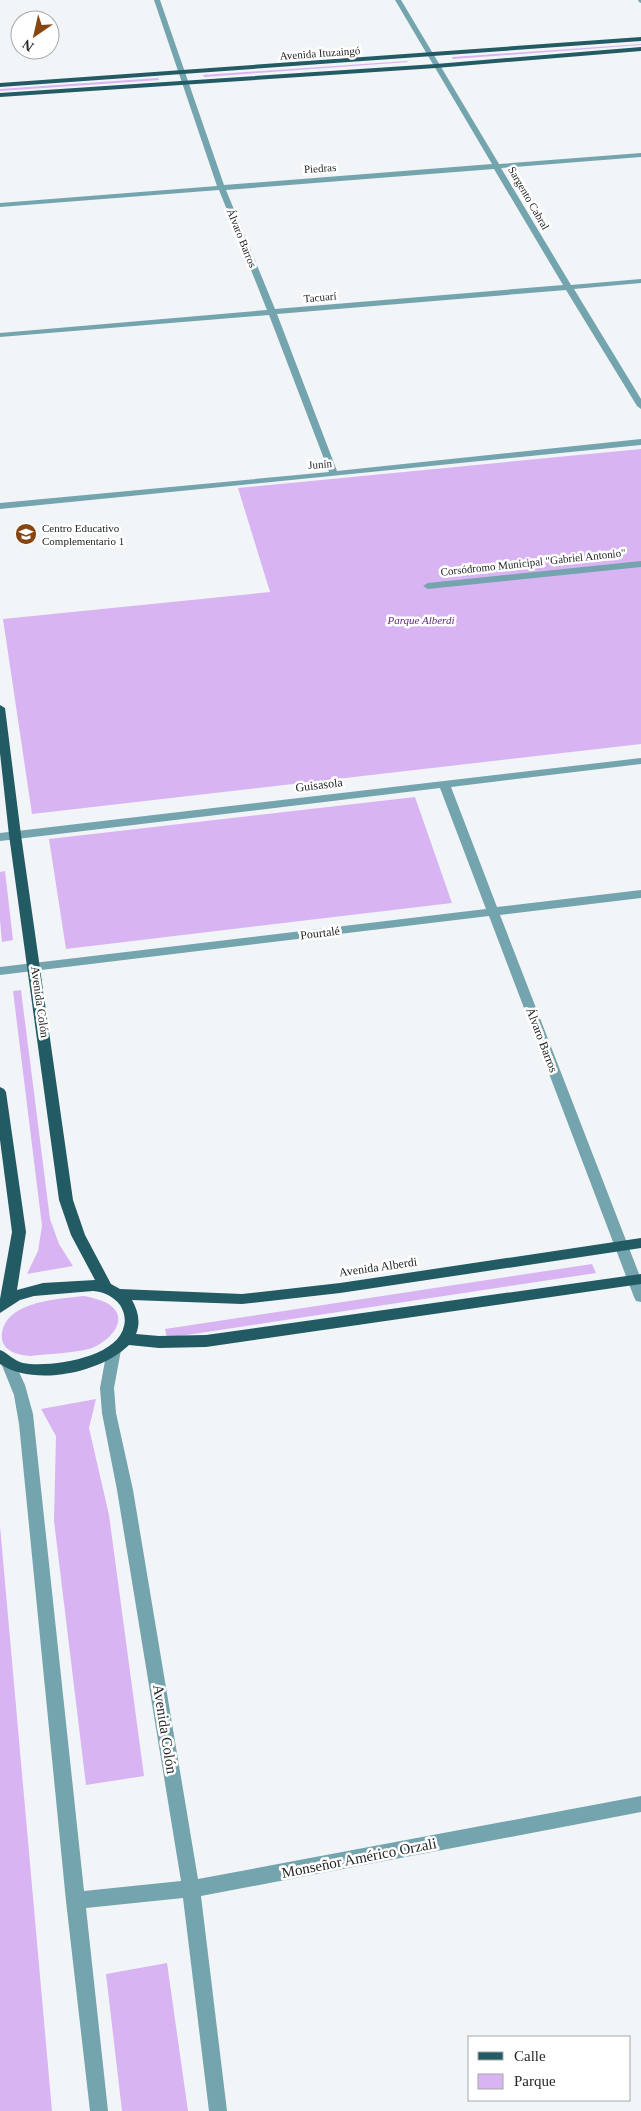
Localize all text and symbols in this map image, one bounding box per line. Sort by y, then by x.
north arrow [10,10,60,60]
text: N [20,36,36,54]
street label: Avenida Ituzaingó [279,44,361,62]
street label: Piedras [303,161,337,175]
street label: Sargento Cabral [506,164,552,232]
street label: Álvaro Barros [225,207,259,269]
street label: Tacuarí [303,290,337,304]
street label: Junín [308,457,333,471]
school or university icon: Centro Educativo Complementario 1 [14,522,38,546]
place label: Centro Educativo Complementario 1 [42,522,124,547]
street label: Corsódromo Municipal "Gabriel Antonio" [440,546,626,578]
park label: Parque Alberdi [386,614,455,626]
street label: Guisasola [295,775,344,795]
street label: Pourtalé [299,924,341,942]
street label: Avenida Colón [28,965,52,1039]
street label: Álvaro Barros [523,1006,561,1075]
street label: Avenida Alberdi [338,1254,419,1279]
street label: Avenida Colón [150,1683,180,1775]
street label: Monseñor Américo Orzali [280,1835,438,1881]
legend [468,2036,631,2101]
text: Calle [514,2048,546,2064]
text: Parque [514,2073,556,2089]

